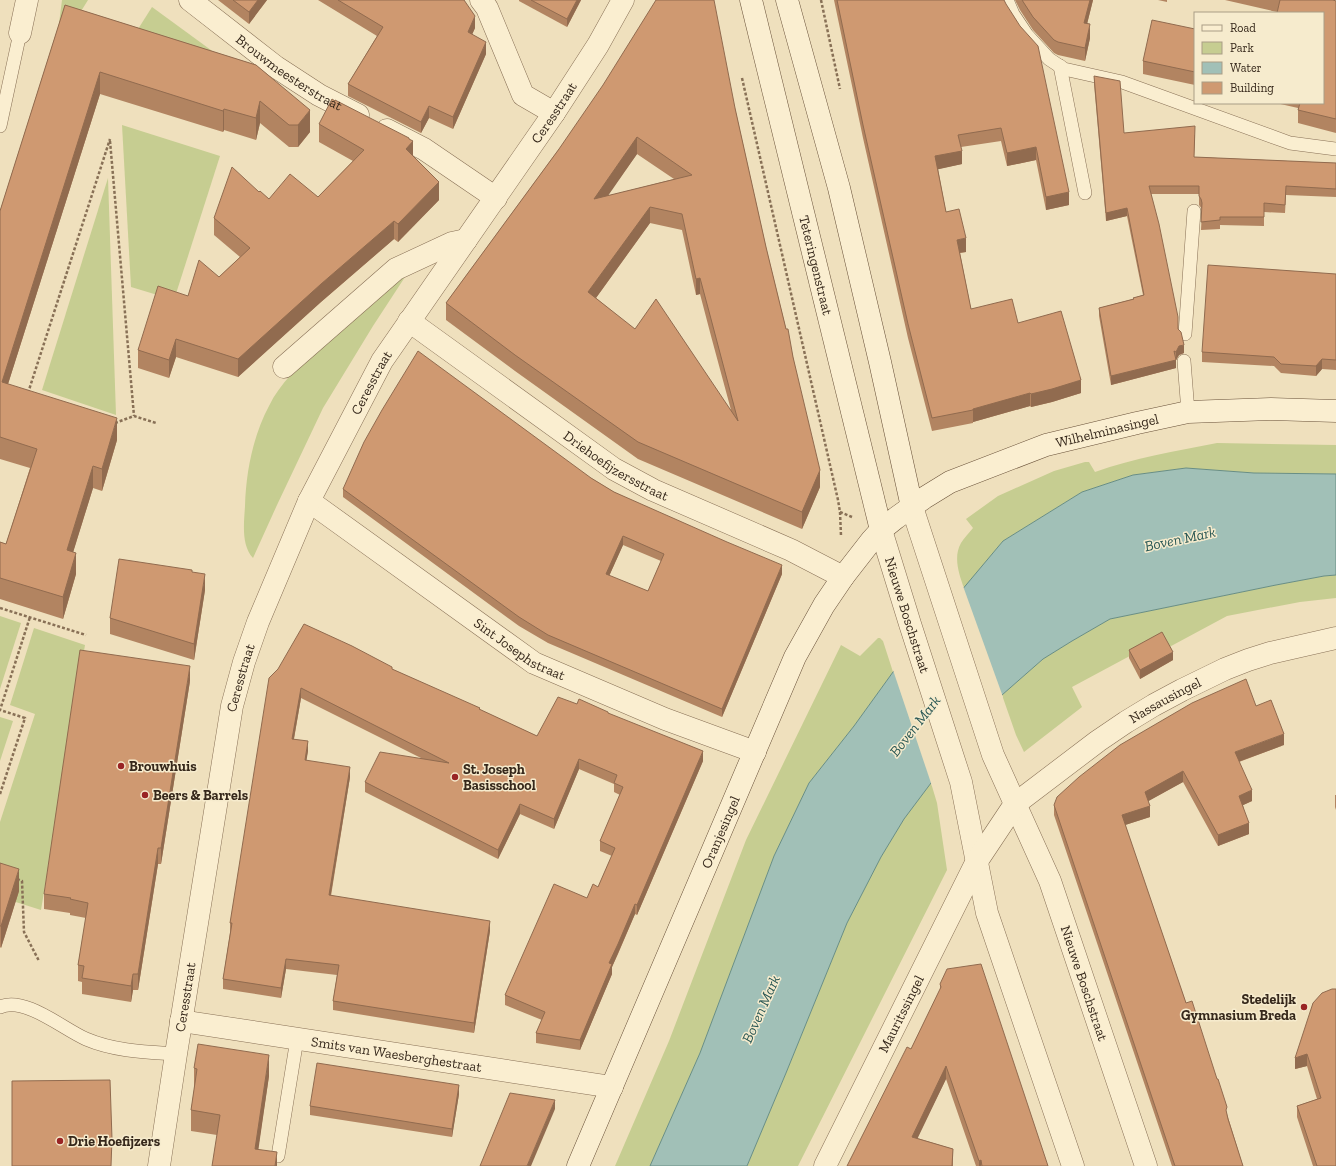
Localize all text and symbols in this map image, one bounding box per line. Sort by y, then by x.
legend [1194,12,1324,104]
text: Road [1230,21,1256,35]
street label: Brouwmeesterstraat [232,31,346,115]
text: Park [1230,41,1255,55]
text: Water [1230,61,1262,75]
street label: Ceresstraat [528,78,581,147]
text: Building [1230,81,1274,95]
street label: Teteringenstraat [795,214,836,318]
street label: Ceresstraat [348,347,396,418]
street label: Wilhelminasingel [1054,410,1161,451]
street label: Driehoefijzersstraat [560,427,672,505]
water label: Boven Mark [1143,523,1218,555]
street label: Nieuwe Boschstraat [881,555,934,676]
street label: Sint Josephstraat [470,615,568,685]
street label: Ceresstraat [223,641,259,713]
street label: Nassausingel [1126,674,1204,727]
water label: Boven Mark [886,692,945,760]
place label: Brouwhuis [129,758,197,775]
marker: Brouwhuis [116,761,126,771]
place label: St. Joseph Basisschool [463,761,536,794]
marker: St. Joseph Basisschool [450,772,460,782]
place label: Beers & Barrels [153,787,249,804]
marker: Beers & Barrels [140,790,150,800]
street label: Oranjesingel [698,793,744,871]
street label: Nieuwe Boschstraat [1057,923,1112,1044]
street label: Ceresstraat [172,960,200,1033]
water label: Boven Mark [738,972,784,1046]
street label: Mauritssingel [875,972,928,1056]
place label: Stedelijk Gymnasium Breda [1181,991,1296,1024]
marker: Stedelijk Gymnasium Breda [1299,1002,1309,1012]
street label: Smits van Waesberghestraat [310,1033,484,1076]
place label: Drie Hoefijzers [68,1133,161,1150]
marker: Drie Hoefijzers [55,1136,65,1146]

